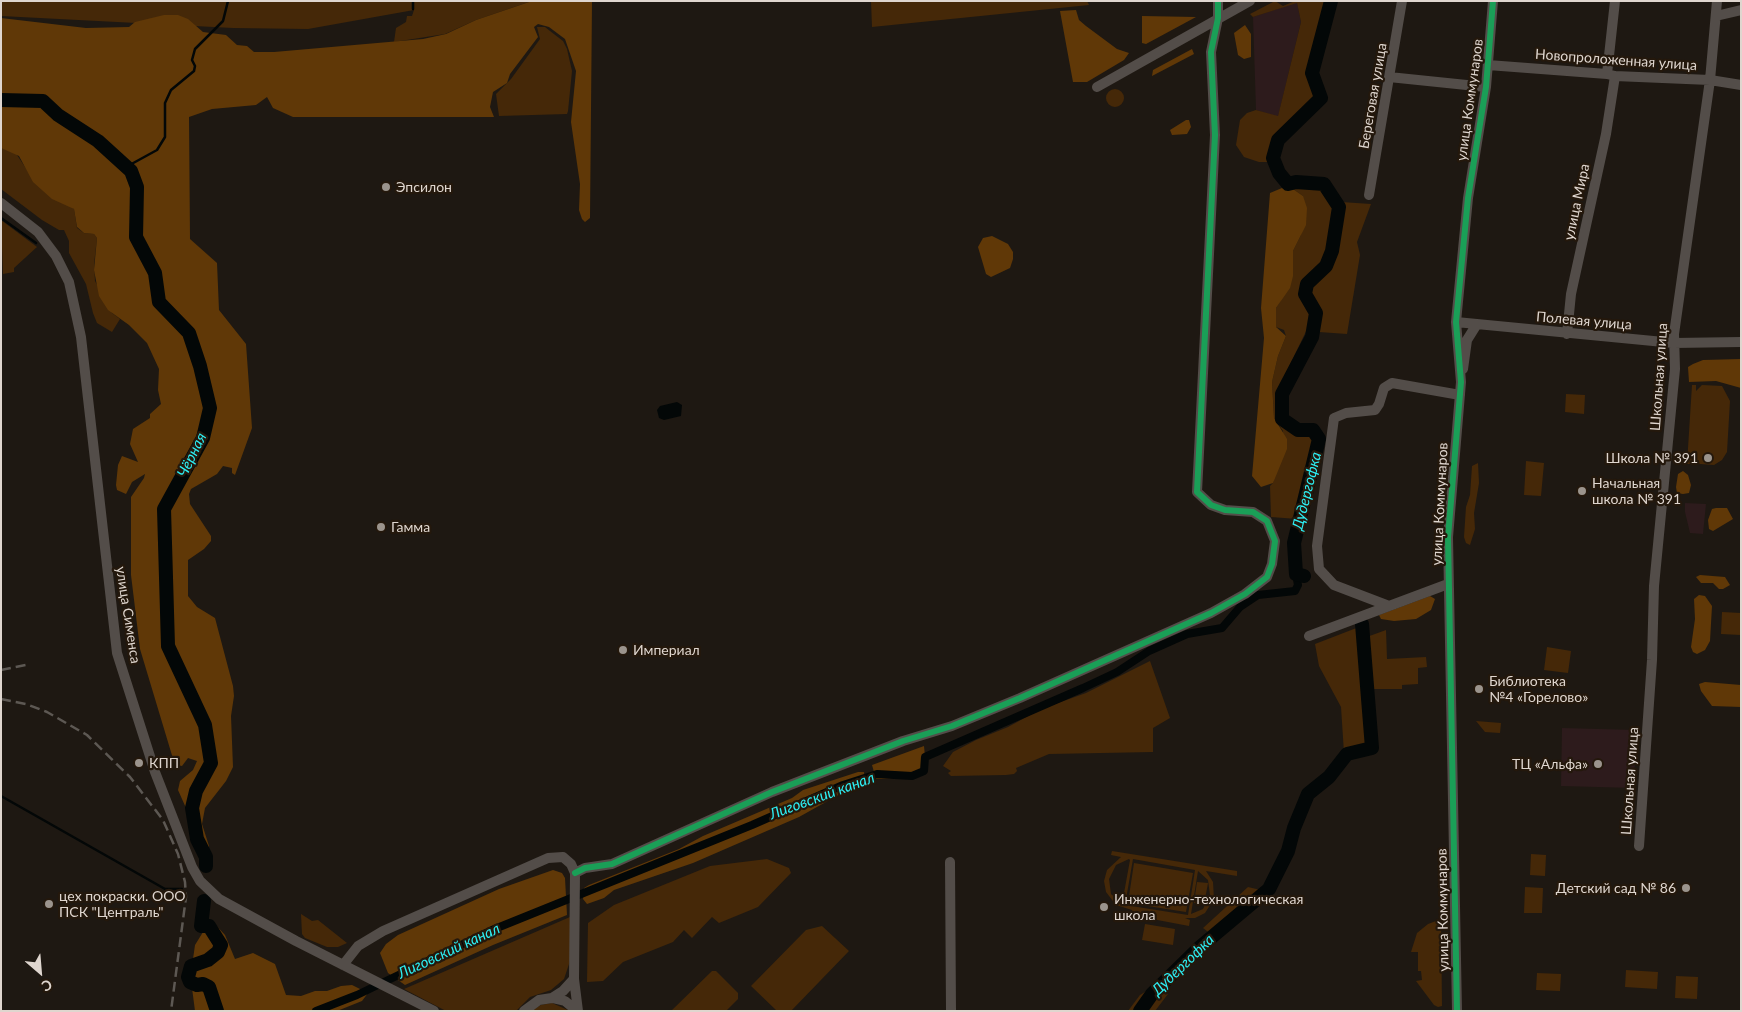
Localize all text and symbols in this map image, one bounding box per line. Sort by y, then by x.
street label: улица Коммунаров [1453,38,1487,162]
street label: Береговая улица [1355,42,1391,150]
street label: Новопроложенная улица [1535,46,1697,74]
street label: улица Мира [1561,162,1593,242]
place label: Эпсилон [396,179,452,195]
marker: Эпсилон [380,181,392,193]
street label: Полевая улица [1535,308,1633,334]
street label: Школьная улица [1647,322,1671,432]
water label: Чёрная [174,430,210,480]
street label: улица Коммунаров [1428,442,1452,566]
water label: Дудергофка [1289,450,1325,532]
place label: Школа № 391 [1605,450,1698,466]
marker: Школа № 391 [1702,452,1714,464]
place label: Начальная школа № 391 [1592,475,1681,508]
marker: Начальная школа № 391 [1576,485,1588,497]
place label: Гамма [391,519,430,535]
marker: Гамма [375,521,387,533]
street label: улица Сименса [112,565,144,665]
place label: Империал [633,642,700,658]
marker: Империал [617,644,629,656]
place label: Библиотека №4 «Горелово» [1489,673,1588,706]
marker: Библиотека №4 «Горелово» [1473,683,1485,695]
street label: Школьная улица [1618,726,1642,836]
place label: КПП [149,755,179,771]
place label: ТЦ «Альфа» [1512,756,1588,772]
marker: КПП [133,757,145,769]
marker: ТЦ «Альфа» [1592,758,1604,770]
water label: Лиговский канал [767,769,877,823]
street label: улица Коммунаров [1434,848,1452,972]
place label: Детский сад № 86 [1556,880,1676,896]
marker: Детский сад № 86 [1680,882,1692,894]
place label: цех покраски. ООО ПСК "Централь" [59,888,186,920]
place label: Инженерно-технологическая школа [1114,891,1303,924]
marker: цех покраски. ООО ПСК "Централь" [43,898,55,910]
marker: Инженерно-технологическая школа [1098,901,1110,913]
water label: Лиговский канал [395,919,503,983]
water label: Дудергофка [1148,931,1218,999]
north arrow [15,947,65,997]
text: С [39,976,55,995]

